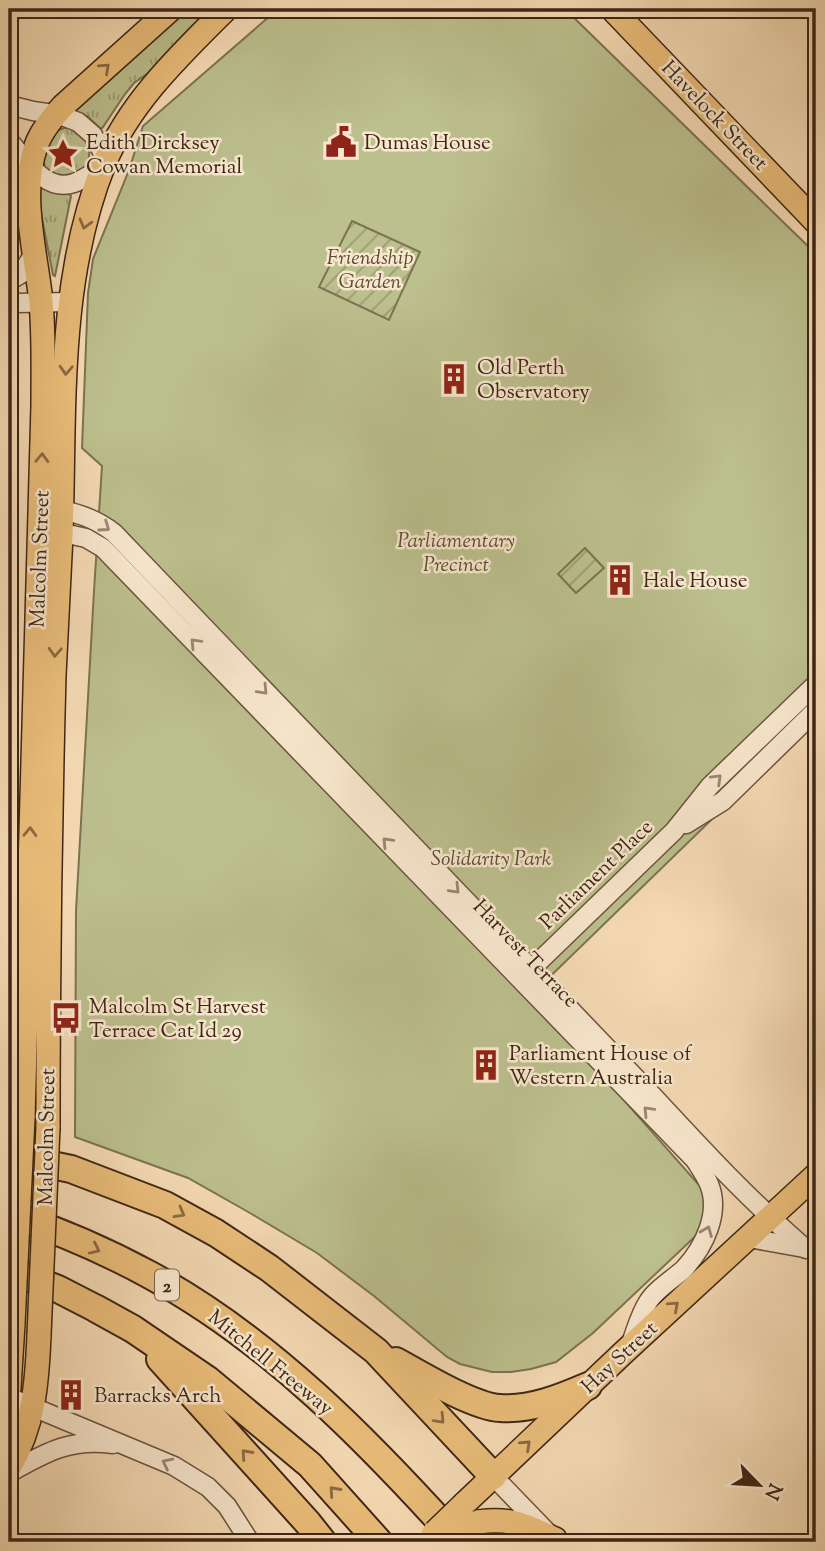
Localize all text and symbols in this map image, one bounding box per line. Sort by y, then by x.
street label: Havelock Street [653,55,774,178]
one-way arrow [97,64,110,76]
public building icon: Dumas House [324,125,358,159]
place label: Edith Dircksey Cowan Memorial [86,129,242,183]
place label: Dumas House [364,129,491,159]
place icon: Edith Dircksey Cowan Memorial [46,137,80,171]
one-way arrow [78,218,93,230]
park label: Friendship Garden [327,244,413,298]
place label: Old Perth Observatory [477,354,590,408]
building icon: Old Perth Observatory [437,362,471,396]
one-way arrow [59,365,74,376]
one-way arrow [34,452,49,463]
street label: Malcolm Street [24,490,58,628]
one-way arrow [97,519,110,532]
park label: Parliamentary Precinct [397,527,515,581]
building icon: Hale House [603,563,637,597]
place label: Hale House [643,567,747,597]
one-way arrow [191,638,204,651]
one-way arrow [48,646,63,657]
one-way arrow [255,682,268,695]
one-way arrow [709,774,722,787]
street label: Parliament Place [534,813,661,937]
one-way arrow [23,826,38,837]
one-way arrow [383,837,396,850]
park label: Solidarity Park [431,845,552,875]
one-way arrow [446,881,459,894]
street label: Harvest Terrace [465,893,584,1016]
place label: Malcolm St Harvest Terrace Cat Id 29 [89,993,266,1047]
bus stop icon: Malcolm St Harvest Terrace Cat Id 29 [49,1001,83,1035]
place label: Parliament House of Western Australia [509,1040,693,1094]
building icon: Parliament House of Western Australia [469,1048,503,1082]
street label: Malcolm Street [32,1068,64,1206]
one-way arrow [643,1106,656,1119]
one-way arrow [172,1205,185,1218]
one-way arrow [698,1225,712,1237]
one-way arrow [87,1240,100,1254]
road number: 2 [155,1270,179,1301]
one-way arrow [666,1302,679,1314]
street label: Mitchell Freeway [201,1304,339,1424]
street label: Hay Street [575,1315,665,1402]
building icon: Barracks Arch [54,1378,88,1412]
place label: Barracks Arch [94,1382,222,1412]
one-way arrow [431,1410,444,1423]
one-way arrow [517,1441,530,1453]
one-way arrow [242,1449,254,1462]
north arrow [724,1450,794,1520]
one-way arrow [162,1457,174,1471]
text: N [757,1479,788,1504]
one-way arrow [329,1486,342,1499]

